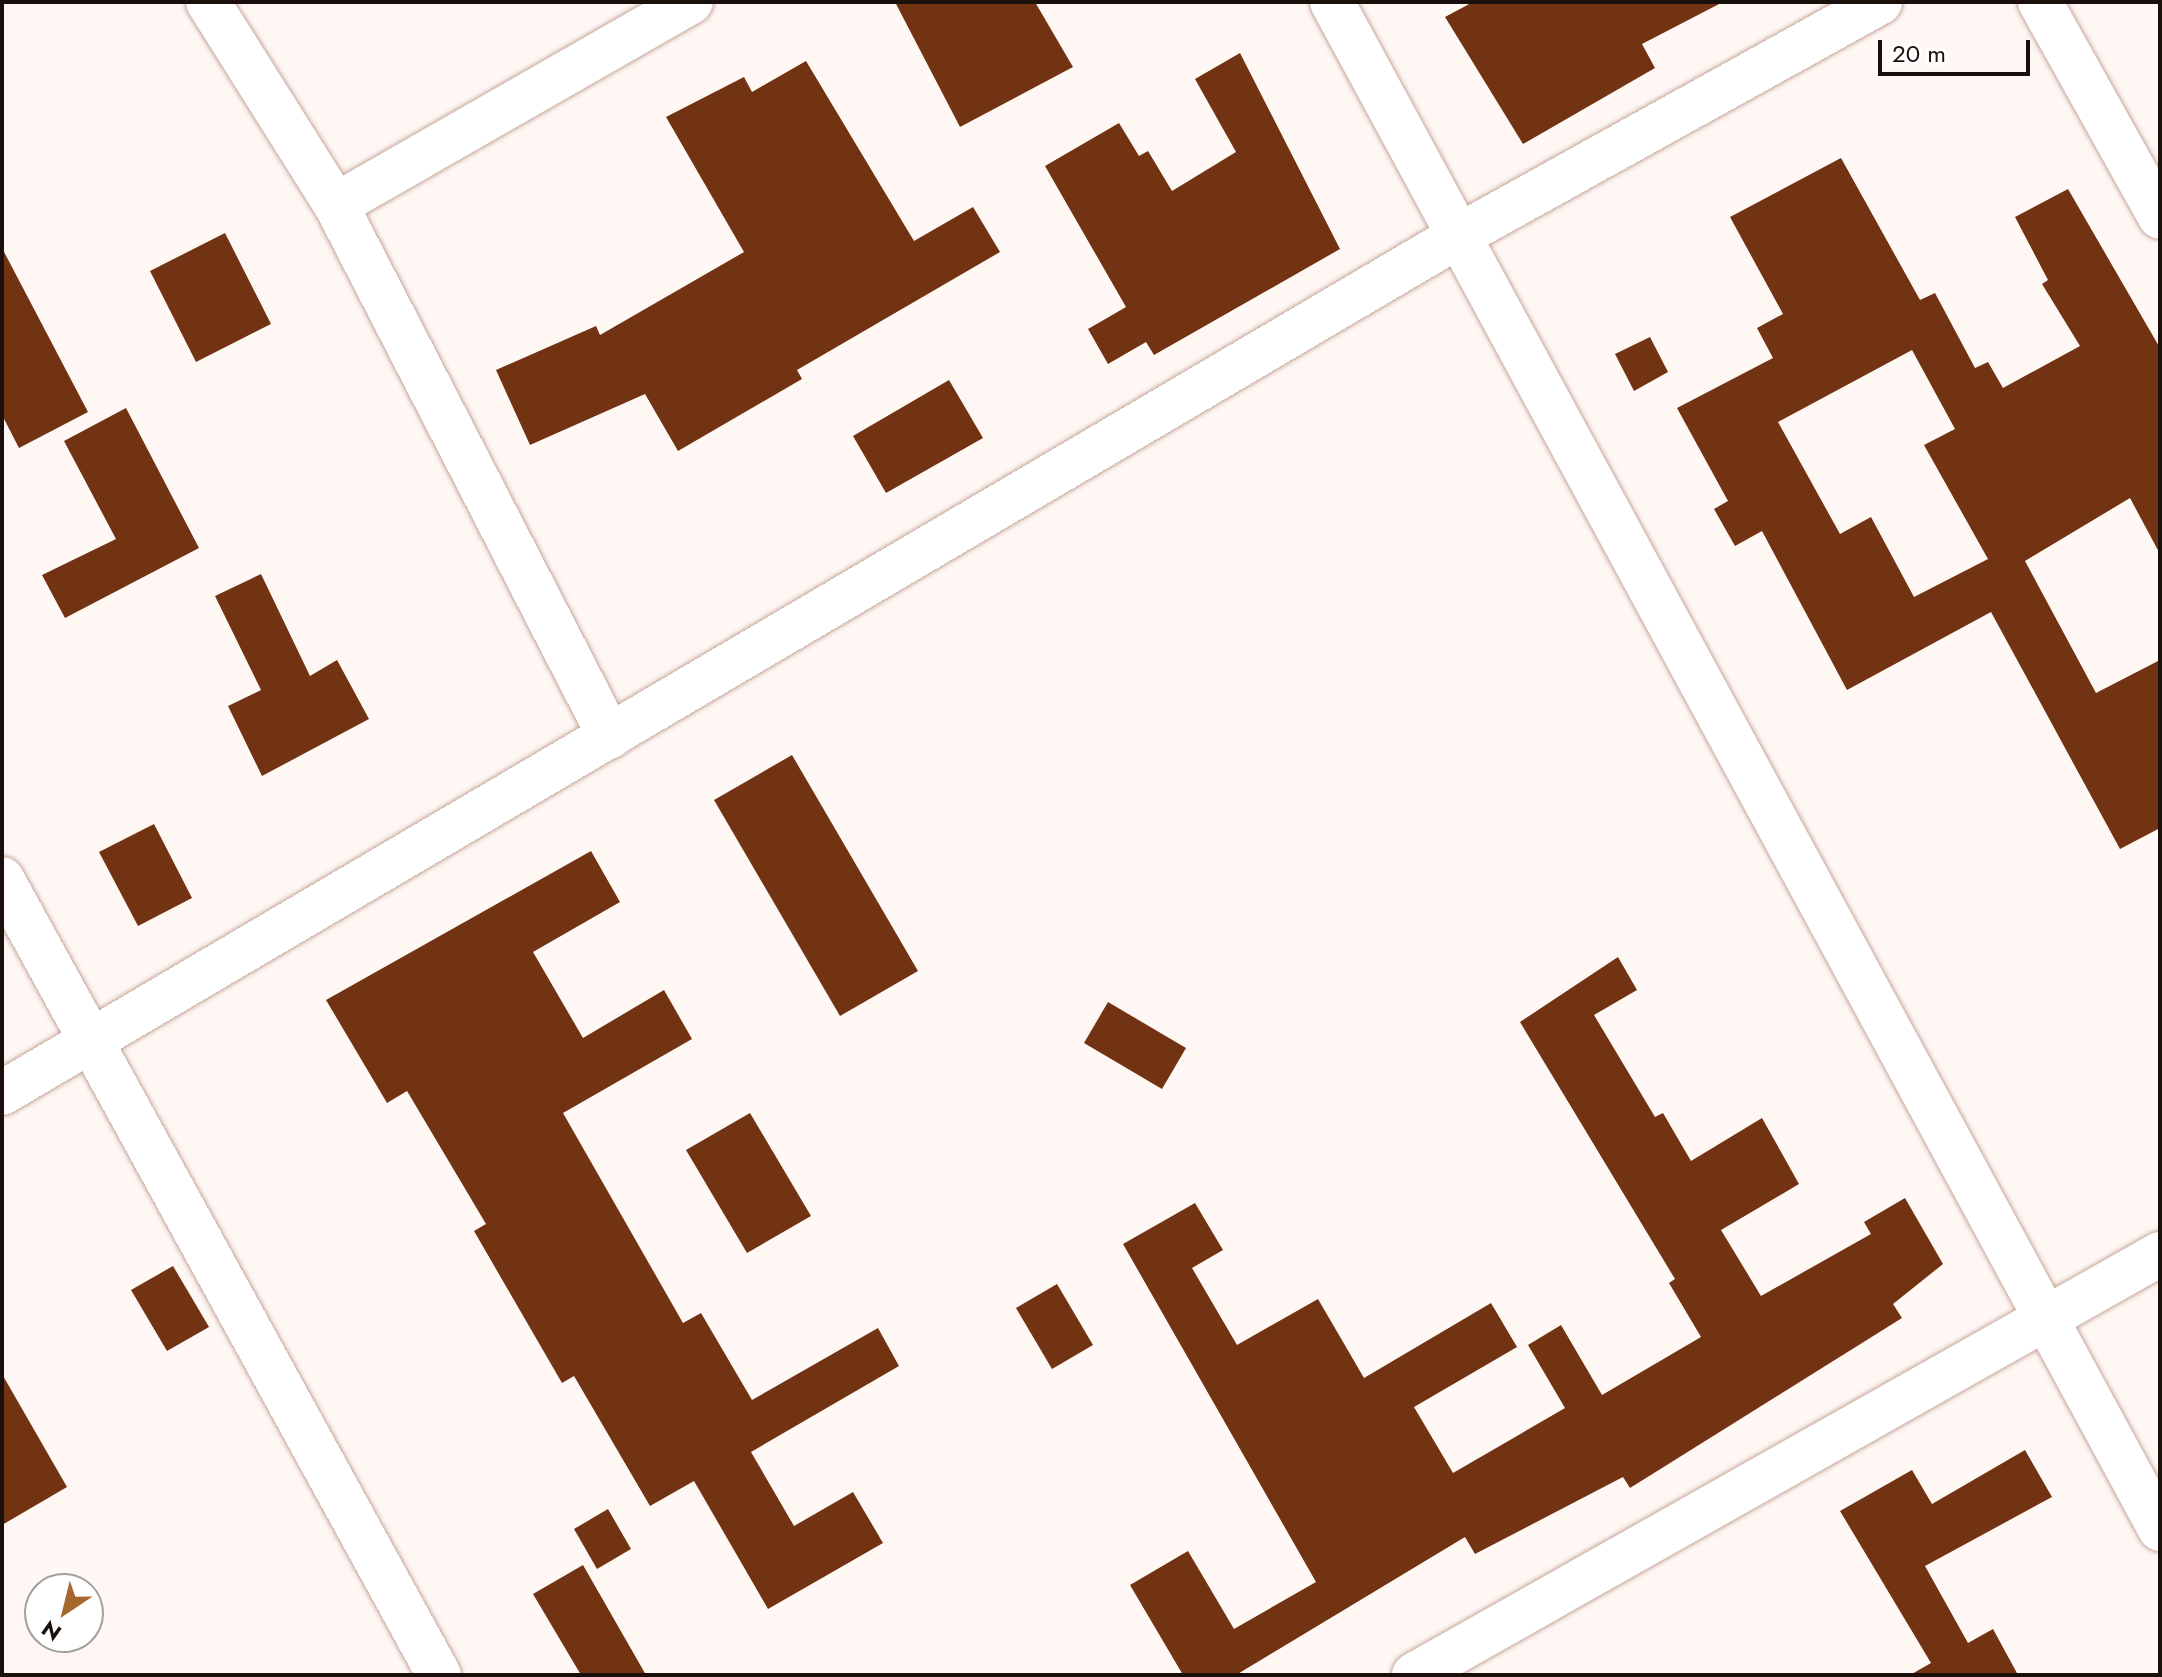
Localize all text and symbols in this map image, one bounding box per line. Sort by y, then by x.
scale bar [1882,24,2034,74]
text: 20 m [1892,36,1946,71]
north arrow [24,1573,104,1653]
text: N [35,1613,68,1649]

